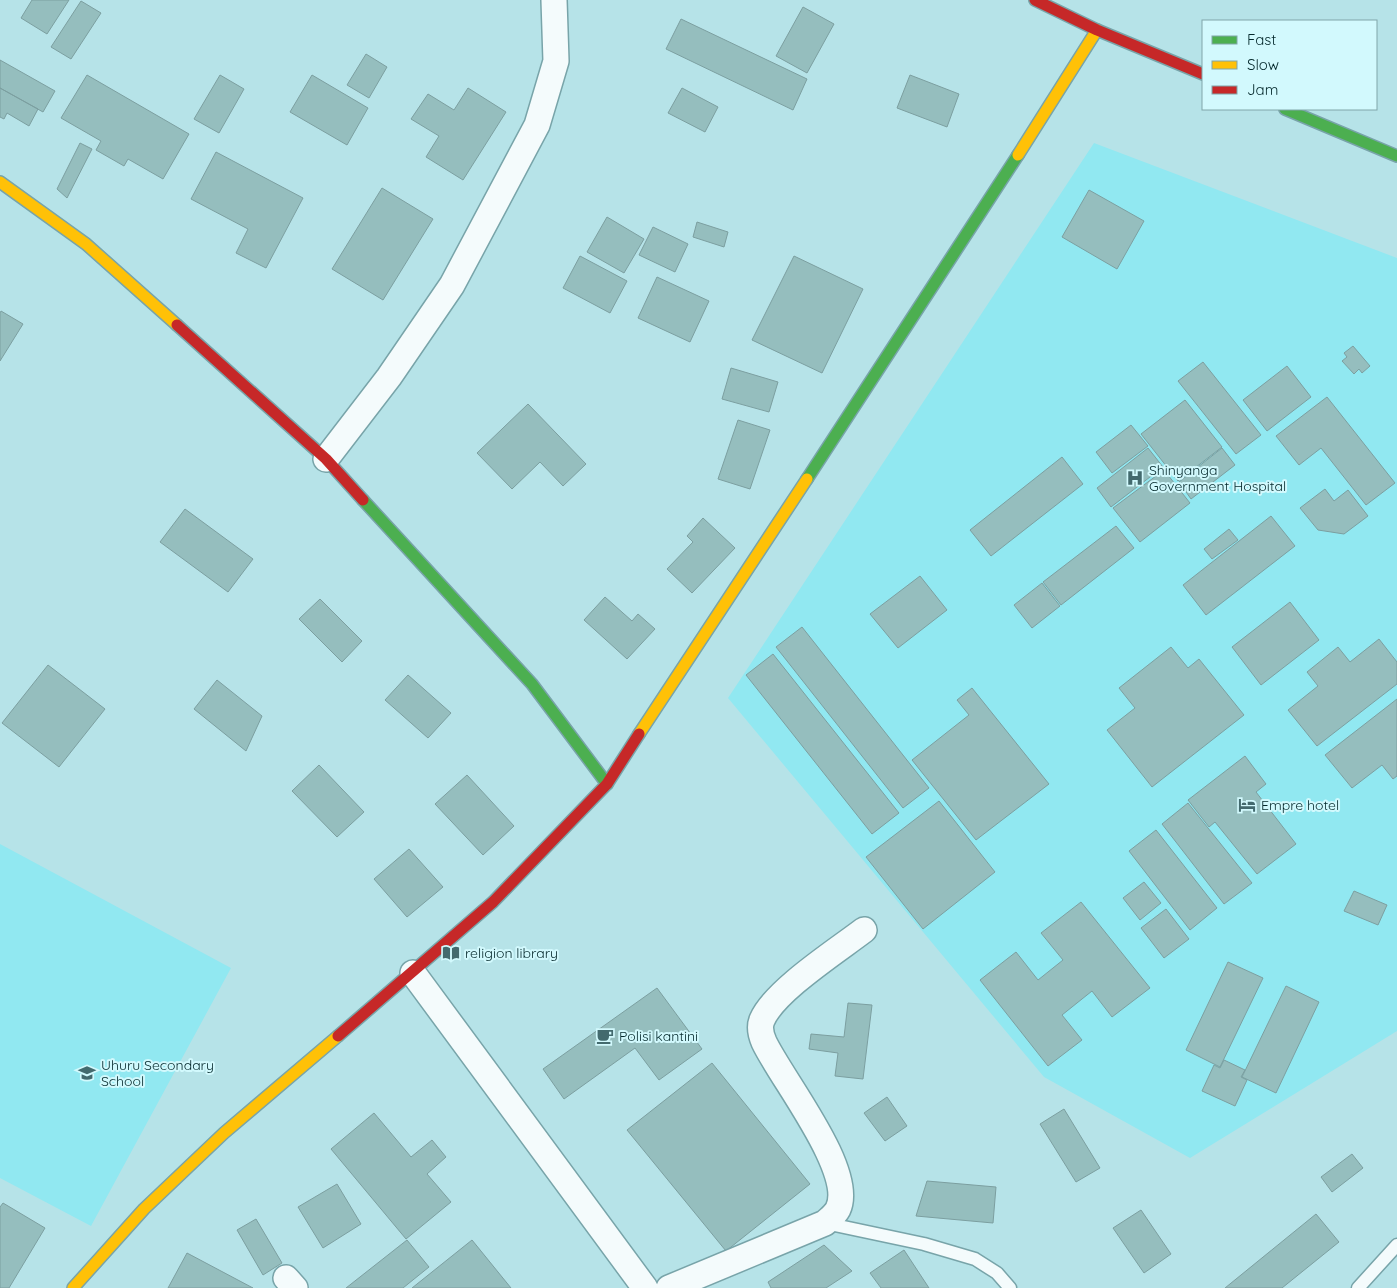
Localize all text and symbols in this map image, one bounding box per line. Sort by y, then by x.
legend [1202,20,1377,110]
text: Fast [1247,30,1276,49]
text: Slow [1247,55,1279,74]
text: Jam [1247,80,1278,99]
place label: Shinyanga Government Hospital [1149,461,1286,495]
hospital icon: Shinyanga Government Hospital [1125,468,1145,488]
hotel icon: Empre hotel [1237,795,1257,815]
place label: Empre hotel [1261,796,1339,814]
library icon: religion library [441,943,461,963]
place label: religion library [465,944,558,962]
cafe icon: Polisi kantini [595,1026,615,1046]
place label: Polisi kantini [619,1027,698,1045]
place label: Uhuru Secondary School [101,1056,214,1090]
school or university icon: Uhuru Secondary School [77,1063,97,1083]

